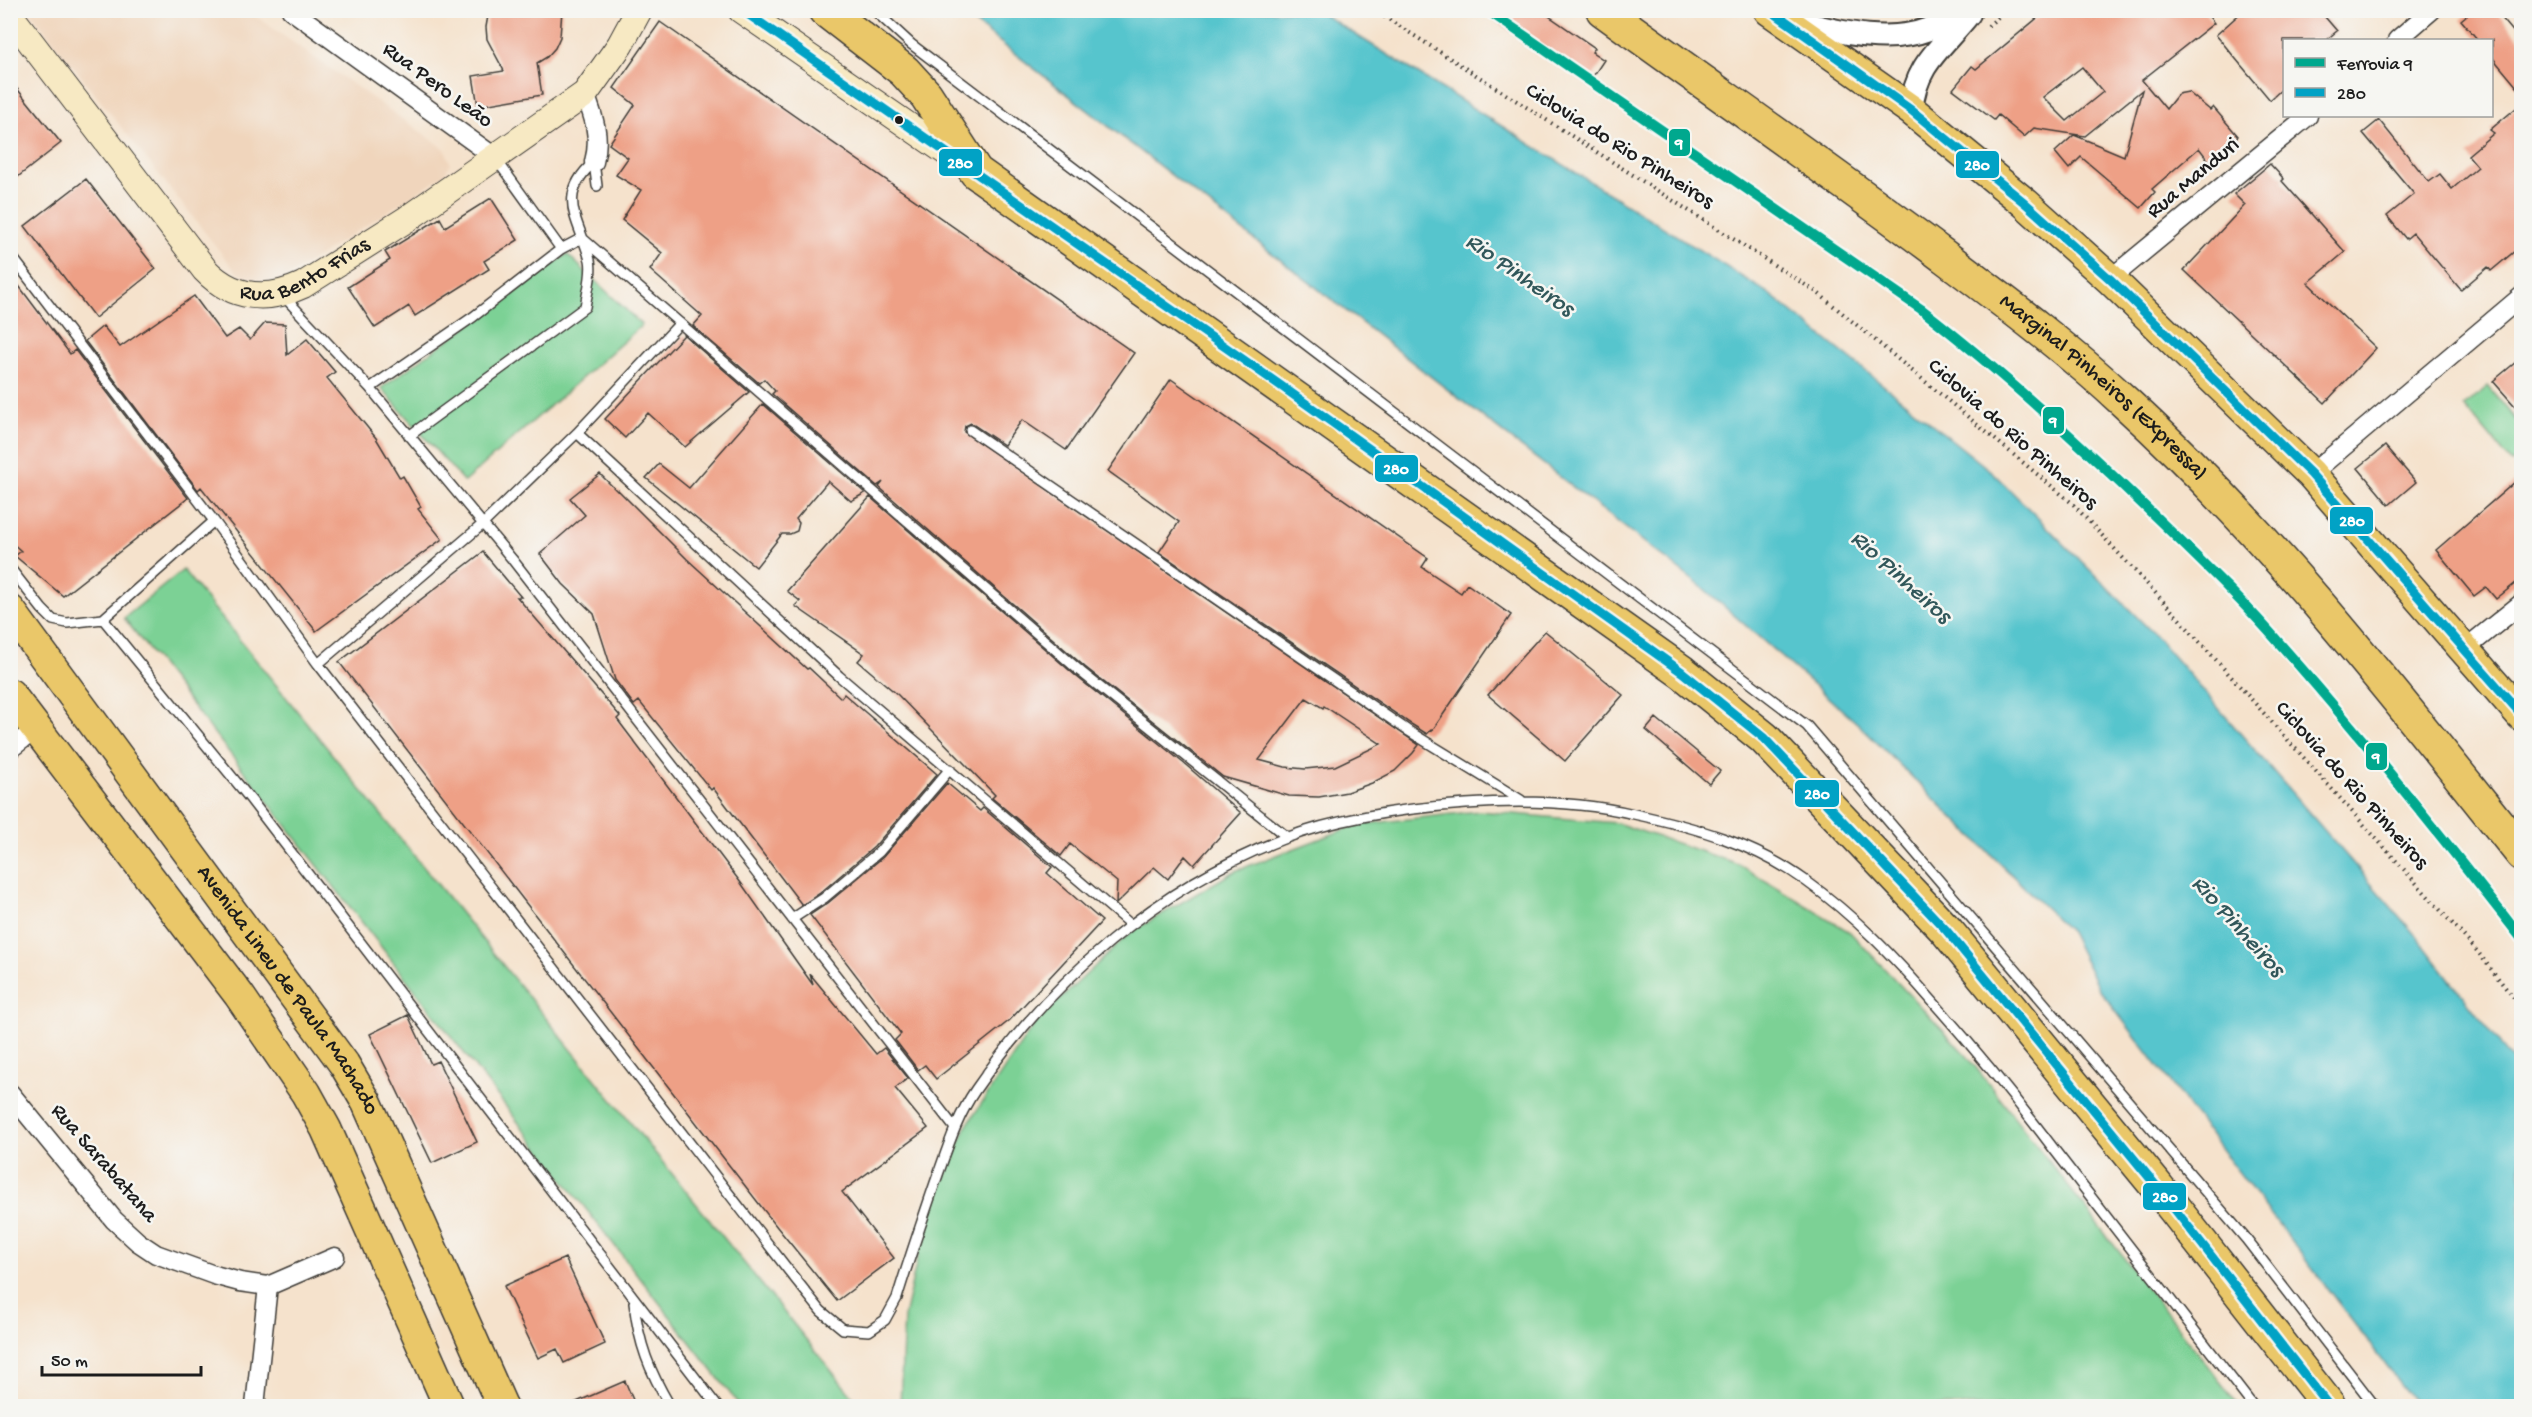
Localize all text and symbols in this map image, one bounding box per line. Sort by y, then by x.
street label: Rua Pero Leão [377,37,497,135]
legend [2283,39,2493,117]
text: Ferrovia 9 [2336,55,2413,76]
street label: Ciclovia do Rio Pinheiros [1520,78,1719,216]
text: 280 [2337,85,2366,106]
unlabelled marker [893,114,905,126]
line badge: 9 [1668,128,1691,157]
street label: Rua Manduri [2142,133,2246,225]
text: 9 [1674,136,1683,155]
line badge: 280 [938,148,983,177]
line badge: 280 [1955,150,2000,179]
text: 280 [947,156,973,175]
text: 280 [1964,158,1990,177]
water label: Rio Pinheiros [1459,228,1581,325]
street label: Rua Bento Frias [237,232,376,309]
street label: Marginal Pinheiros (Expressa) [1993,289,2212,487]
street label: Ciclovia do Rio Pinheiros [1921,354,2103,517]
line badge: 9 [2042,406,2065,435]
text: 9 [2048,414,2057,433]
line badge: 280 [1374,454,1419,483]
text: 280 [1383,462,1409,481]
line badge: 280 [2329,506,2374,535]
text: 280 [2339,514,2365,533]
water label: Rio Pinheiros [1843,525,1958,632]
street label: Ciclovia do Rio Pinheiros [2269,697,2434,876]
line badge: 9 [2365,742,2388,771]
text: 9 [2371,750,2380,769]
line badge: 280 [1794,779,1840,808]
text: 280 [1804,787,1830,806]
street label: Avenida Lineu de Paula Machado [190,861,384,1119]
water label: Rio Pinheiros [2184,870,2291,985]
street label: Rua Sarabatana [44,1099,162,1229]
line badge: 280 [2142,1182,2187,1211]
text: 280 [2152,1190,2178,1209]
scale bar [42,1339,201,1377]
text: 50 m [51,1352,88,1373]

